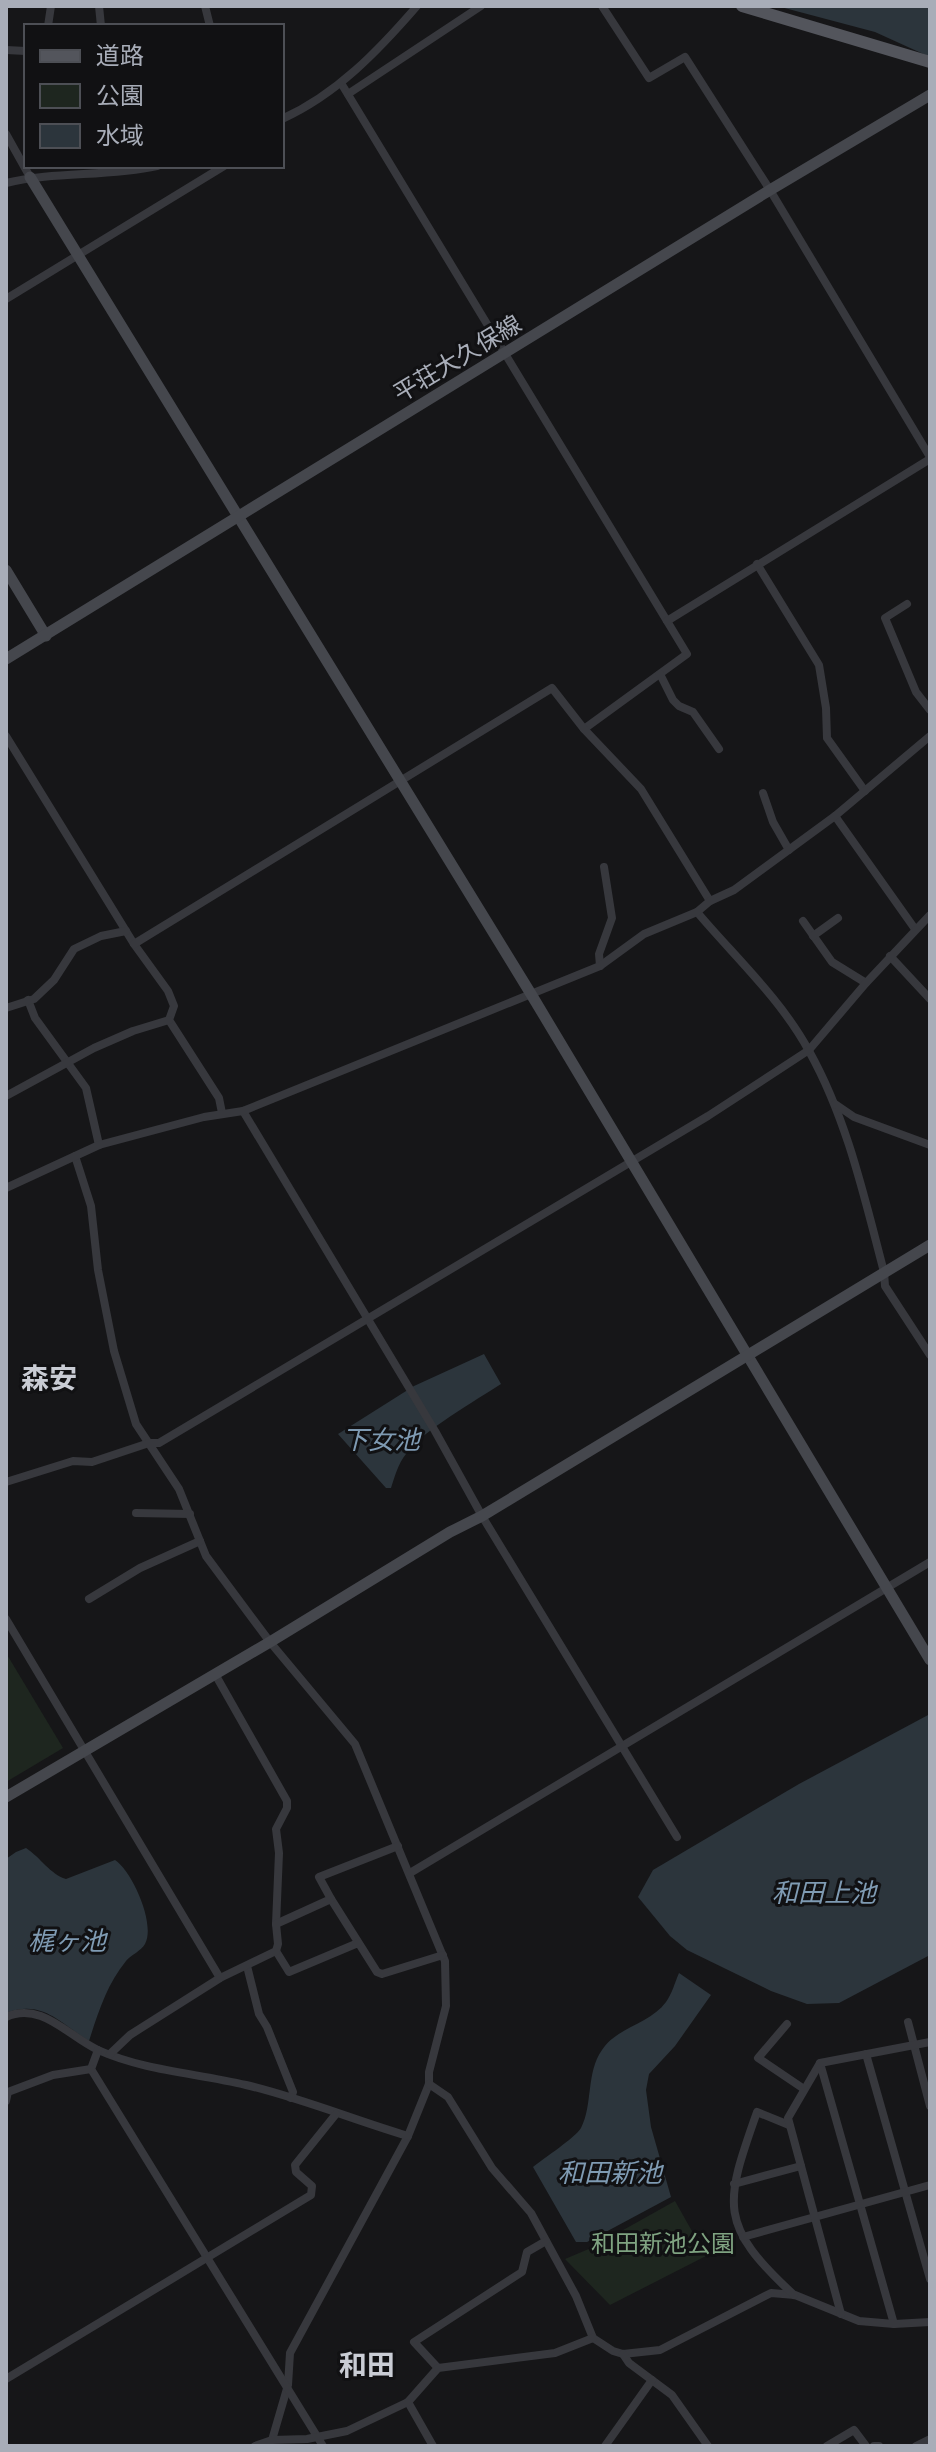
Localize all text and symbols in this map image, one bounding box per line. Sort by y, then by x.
legend [24,24,284,168]
text: 道路 [96,40,144,70]
text: 公園 [96,80,144,110]
text: 水域 [96,120,144,150]
street label: 平荘大久保線 [388,308,526,408]
district label: 森安 [21,1360,77,1395]
water label: 下女池 [342,1423,423,1456]
water label: 和田上池 [772,1876,879,1909]
water label: 梶ヶ池 [28,1924,109,1957]
water label: 和田新池 [558,2156,665,2189]
park label: 和田新池公園 [591,2228,735,2258]
district label: 和田 [339,2347,395,2382]

